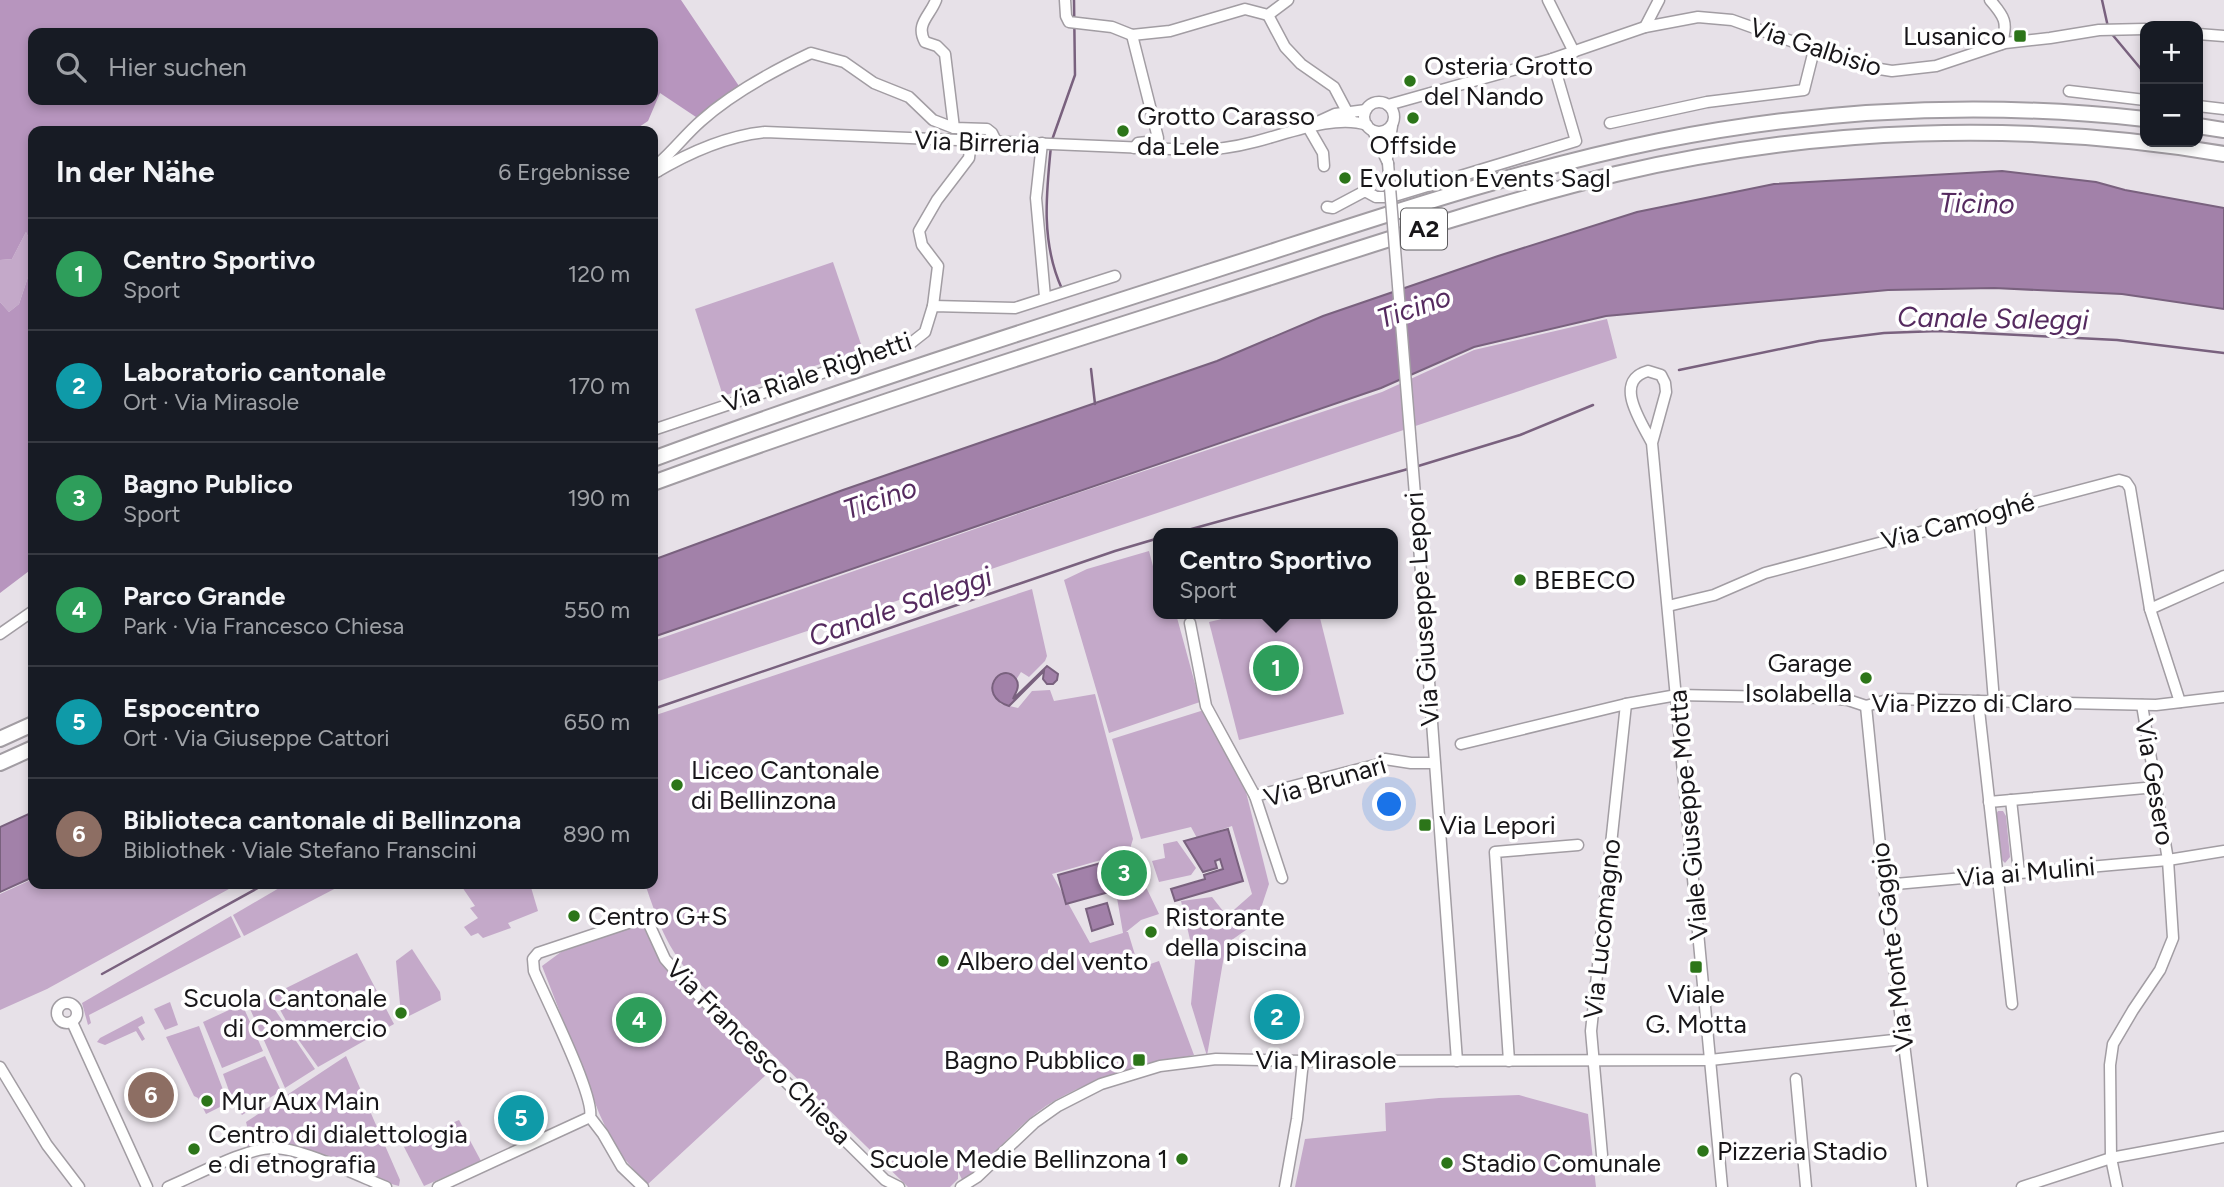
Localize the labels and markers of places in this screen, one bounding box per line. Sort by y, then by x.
place label: Lusanico [1903,20,2006,52]
marker: Lusanico [2012,28,2028,44]
place label: Osteria Grotto del Nando [1424,50,1593,112]
marker: Osteria Grotto del Nando [1402,73,1418,89]
place label: Grotto Carasso da Lele [1137,100,1315,162]
marker: Offside [1405,110,1421,126]
marker: Grotto Carasso da Lele [1115,123,1131,139]
place label: Offside [1370,129,1456,161]
place label: Evolution Events Sagl [1359,162,1611,194]
marker: Evolution Events Sagl [1337,170,1353,186]
place label: BEBECO [1534,564,1635,596]
marker: BEBECO [1512,572,1528,588]
pin: 1 [1253,642,1299,694]
place label: Garage Isolabella [1745,647,1852,709]
marker: Garage Isolabella [1858,670,1874,686]
place label: Liceo Cantonale di Bellinzona [691,754,879,816]
marker: Liceo Cantonale di Bellinzona [669,777,685,793]
place label: Via Lepori [1439,809,1556,841]
marker: Via Lepori [1417,817,1433,833]
pin: 3 [1101,847,1147,899]
place label: Centro G+S [588,900,728,932]
place label: Ristorante della piscina [1165,901,1307,963]
marker: Centro G+S [566,908,582,924]
marker: Ristorante della piscina [1143,924,1159,940]
place label: Albero del vento [957,945,1148,977]
marker: Albero del vento [935,953,951,969]
marker: Viale G. Motta [1688,959,1704,975]
place label: Viale G. Motta [1645,978,1747,1040]
place label: Scuola Cantonale di Commercio [183,982,387,1044]
pin: 2 [1254,991,1300,1043]
pin: 4 [616,994,662,1046]
marker: Scuola Cantonale di Commercio [393,1005,409,1021]
place label: Bagno Pubblico [944,1044,1125,1076]
marker: Bagno Pubblico [1131,1052,1147,1068]
pin: 6 [128,1069,174,1121]
place label: Mur Aux Main [221,1085,379,1117]
pin: 5 [498,1092,544,1144]
marker: Mur Aux Main [199,1093,215,1109]
place label: Centro di dialettologia e di etnografia [208,1118,468,1180]
place label: Pizzeria Stadio [1717,1135,1888,1167]
marker: Centro di dialettologia e di etnografia [186,1141,202,1157]
place label: Scuole Medie Bellinzona 1 [869,1143,1168,1175]
marker: Pizzeria Stadio [1695,1143,1711,1159]
place label: Stadio Comunale [1461,1147,1661,1179]
marker: Scuole Medie Bellinzona 1 [1174,1151,1190,1167]
marker: Stadio Comunale [1439,1155,1455,1171]

